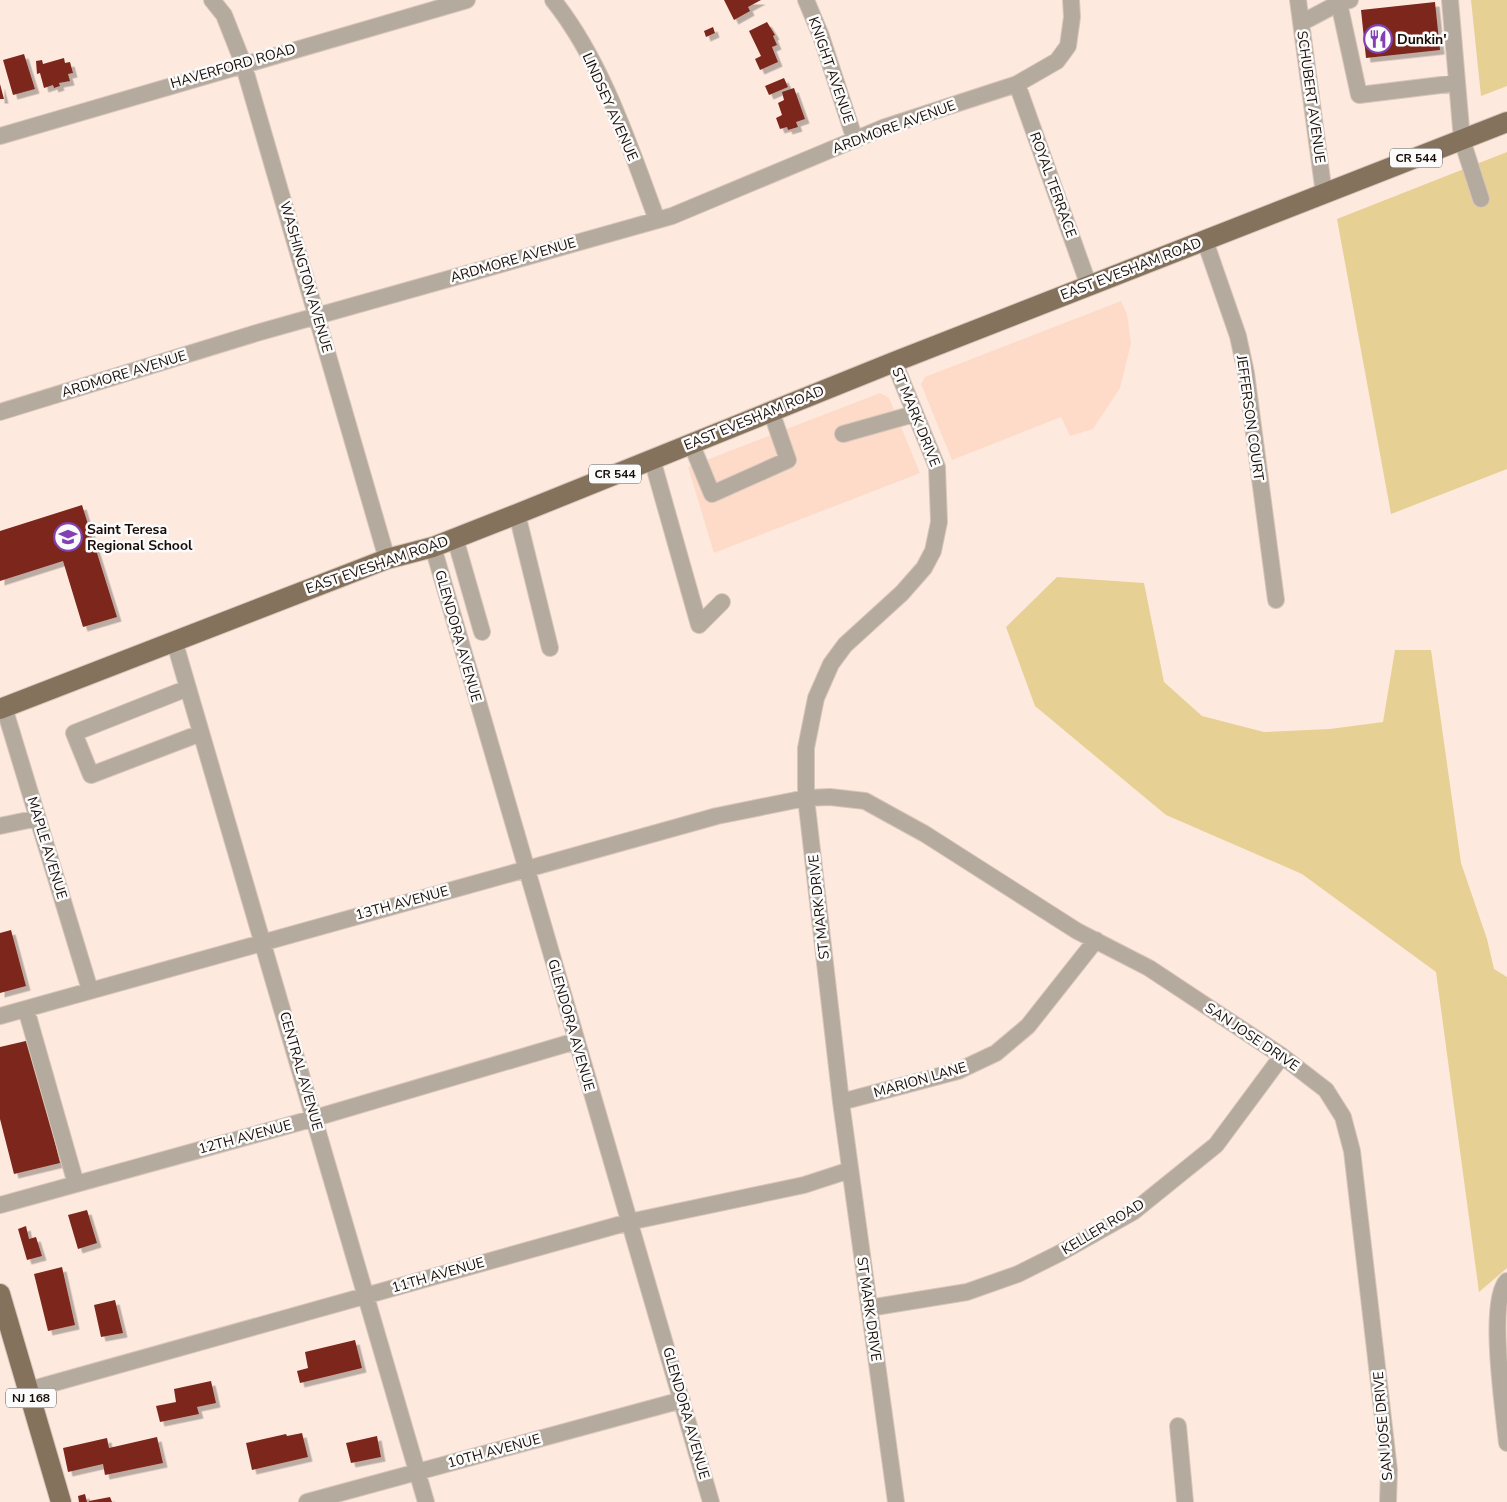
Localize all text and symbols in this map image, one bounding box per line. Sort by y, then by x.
street label: KNIGHT AVENUE [804,14,858,126]
restaurant icon: Dunkin' [1363,24,1393,54]
street label: SCHUBERT AVENUE [1292,30,1330,164]
place label: Dunkin' [1397,30,1447,49]
street label: HAVERFORD ROAD [168,39,298,93]
street label: LINDSEY AVENUE [578,50,642,164]
street label: ARDMORE AVENUE [830,96,958,158]
street label: ROYAL TERRACE [1025,130,1081,240]
road number: CR 544 [1390,148,1442,168]
street label: WASHINGTON AVENUE [275,199,337,355]
street label: ARDMORE AVENUE [448,233,578,287]
street label: EAST EVESHAM ROAD [1058,233,1204,305]
street label: ARDMORE AVENUE [59,346,189,402]
street label: JEFFERSON COURT [1232,353,1268,482]
street label: ST MARK DRIVE [887,365,945,469]
street label: EAST EVESHAM ROAD [681,381,827,455]
road number: CR 544 [589,464,641,484]
place label: Saint Teresa Regional School [87,520,193,555]
school or university icon: Saint Teresa Regional School [53,522,83,552]
street label: EAST EVESHAM ROAD [303,532,451,598]
street label: GLENDORA AVENUE [430,568,486,704]
street label: MAPLE AVENUE [22,794,72,902]
street label: ST MARK DRIVE [804,854,834,960]
street label: 13TH AVENUE [353,881,451,925]
street label: GLENDORA AVENUE [543,957,599,1093]
street label: SAN JOSE DRIVE [1201,998,1303,1076]
street label: CENTRAL AVENUE [275,1009,327,1133]
street label: MARION LANE [871,1058,969,1102]
street label: 12TH AVENUE [196,1115,294,1159]
street label: KELLER ROAD [1058,1195,1148,1259]
street label: 11TH AVENUE [390,1253,486,1297]
street label: ST MARK DRIVE [852,1255,886,1363]
street label: GLENDORA AVENUE [658,1345,714,1481]
street label: SAN JOSE DRIVE [1369,1371,1397,1481]
road number: NJ 168 [6,1389,56,1408]
street label: 10TH AVENUE [445,1429,543,1473]

